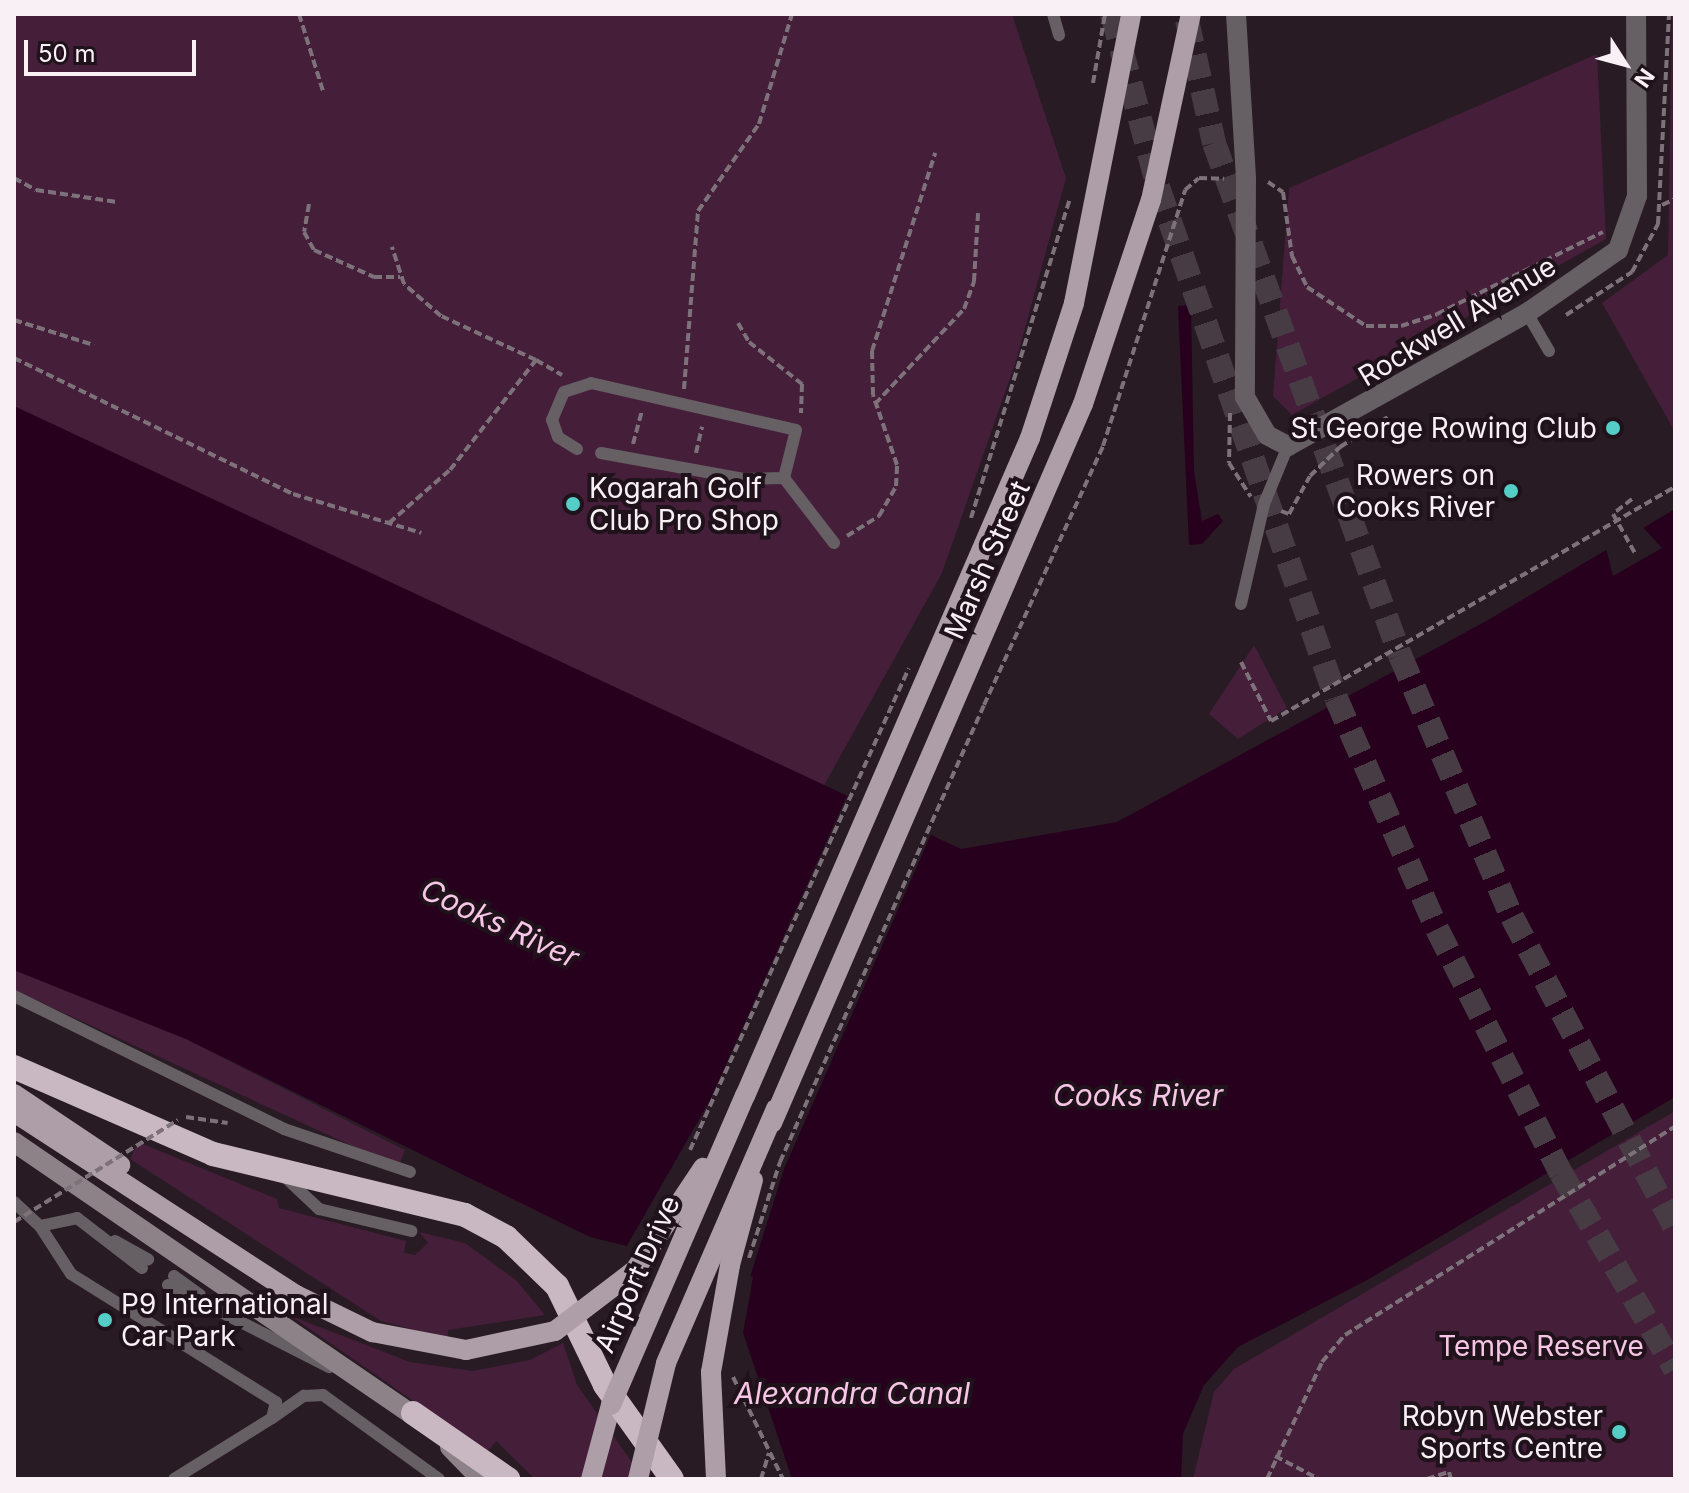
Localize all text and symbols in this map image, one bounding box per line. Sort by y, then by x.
scale bar [28,24,200,74]
north arrow [1585,24,1665,104]
text: 50 m [38,39,96,68]
text: N [1629,64,1660,93]
street label: Rockwell Avenue [1352,249,1562,393]
place label: St George Rowing Club [1290,411,1597,445]
marker: St George Rowing Club [1604,419,1622,437]
place label: Rowers on Cooks River [1336,458,1495,524]
place label: Kogarah Golf Club Pro Shop [589,471,779,537]
street label: Marsh Street [937,476,1037,644]
marker: Rowers on Cooks River [1502,482,1520,500]
marker: Kogarah Golf Club Pro Shop [564,495,582,513]
water label: Cooks River [415,871,585,975]
water label: Cooks River [1053,1077,1223,1113]
street label: Airport Drive [587,1190,687,1358]
place label: P9 International Car Park [121,1287,328,1353]
marker: P9 International Car Park [96,1311,114,1329]
park label: Tempe Reserve [1438,1329,1644,1363]
water label: Alexandra Canal [734,1375,970,1411]
place label: Robyn Webster Sports Centre [1402,1399,1603,1465]
marker: Robyn Webster Sports Centre [1610,1423,1628,1441]

